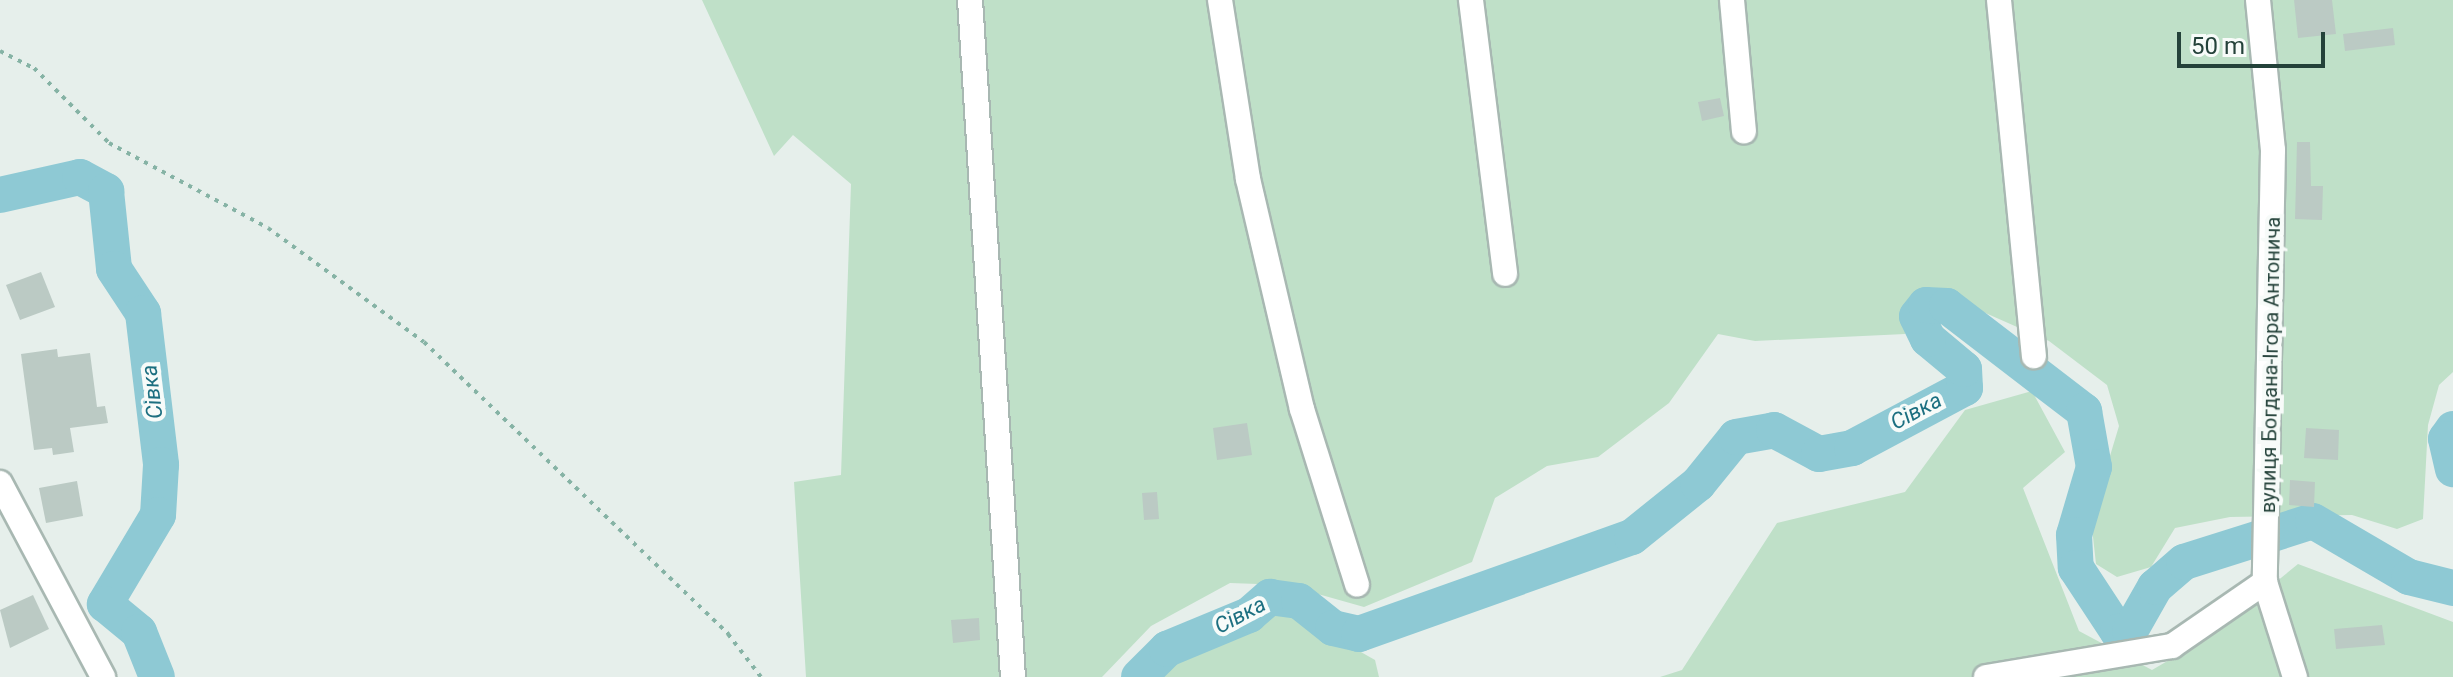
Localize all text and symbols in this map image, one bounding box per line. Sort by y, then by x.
scale bar [2181,16,2329,66]
text: 50 m [2191,32,2245,60]
street label: вулиця Богдана-Ігора Антонича [2256,217,2286,513]
water label: Сівка [136,363,168,421]
water label: Сівка [1886,387,1946,435]
water label: Сівка [1210,591,1270,639]

